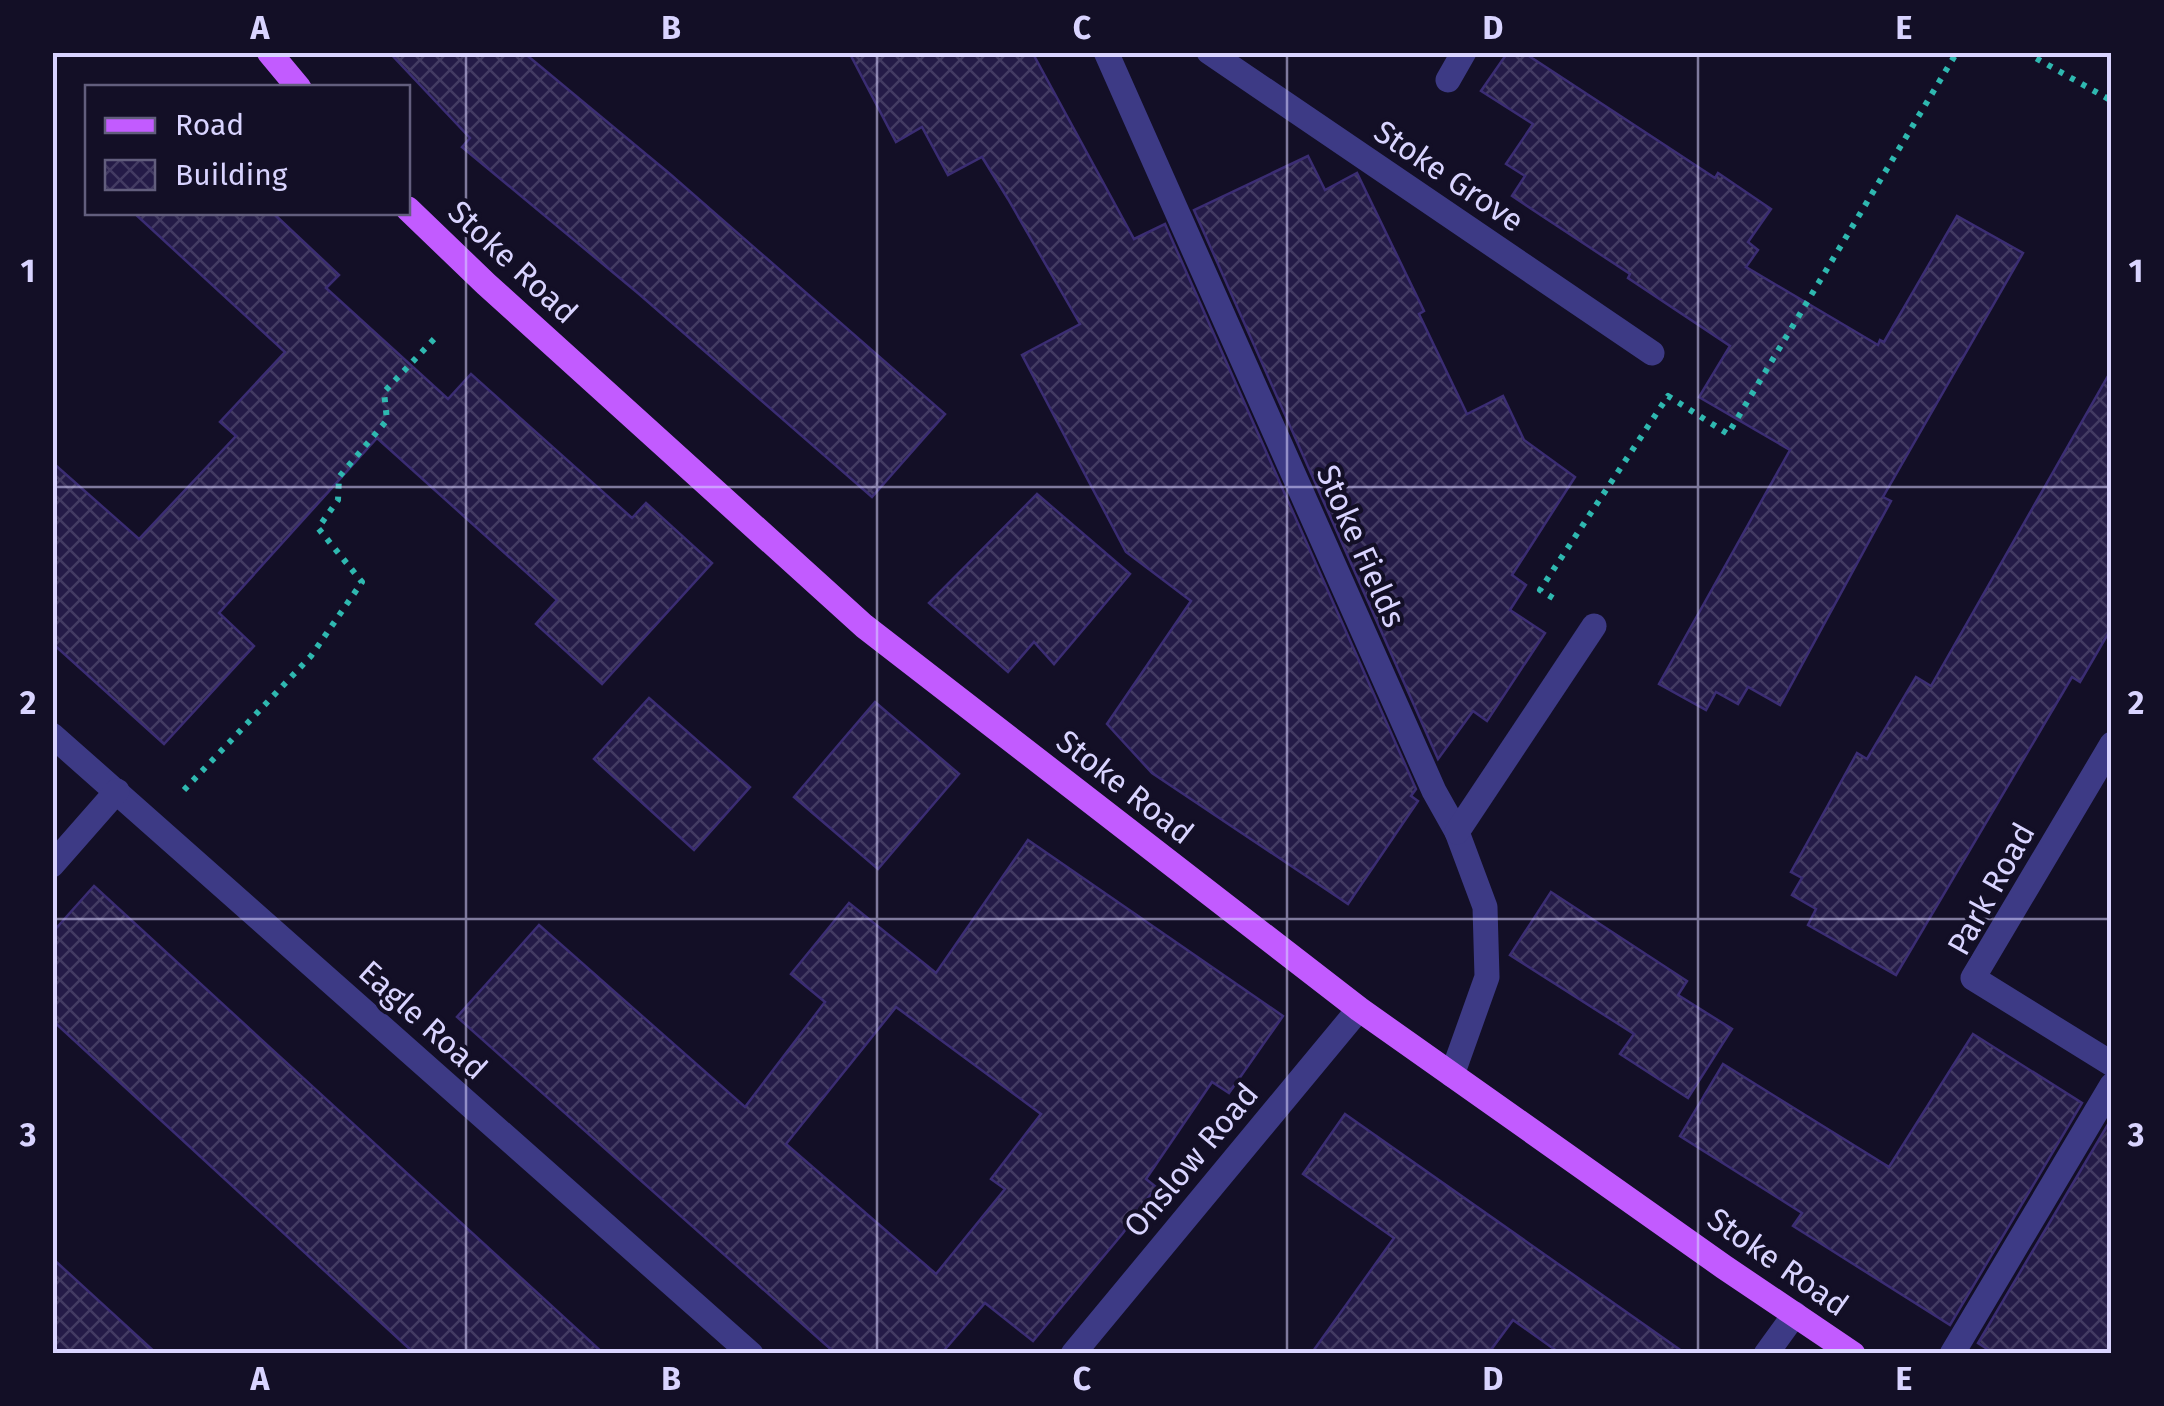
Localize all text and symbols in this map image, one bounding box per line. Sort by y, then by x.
text: A [250,9,271,47]
text: B [661,9,681,47]
text: C [1073,9,1092,47]
text: D [1483,9,1503,47]
text: E [1896,9,1912,47]
legend [85,85,410,215]
text: Road [175,107,244,143]
street label: Stoke Grove [1367,112,1531,240]
text: Building [175,157,288,193]
street label: Stoke Road [440,193,586,331]
text: 1 [21,252,35,290]
text: 1 [2129,252,2143,290]
street label: Stoke Fields [1308,459,1414,633]
text: 2 [20,684,36,722]
text: 2 [2128,684,2144,722]
street label: Stoke Road [1049,722,1201,852]
street label: Park Road [1939,816,2043,962]
street label: Eagle Road [351,953,495,1087]
street label: Onslow Road [1116,1075,1266,1245]
text: 3 [19,1116,36,1154]
text: 3 [2127,1116,2144,1154]
street label: Stoke Road [1700,1200,1856,1324]
text: A [250,1360,271,1398]
text: B [661,1360,681,1398]
text: C [1073,1360,1092,1398]
text: D [1483,1360,1503,1398]
text: E [1896,1360,1912,1398]

